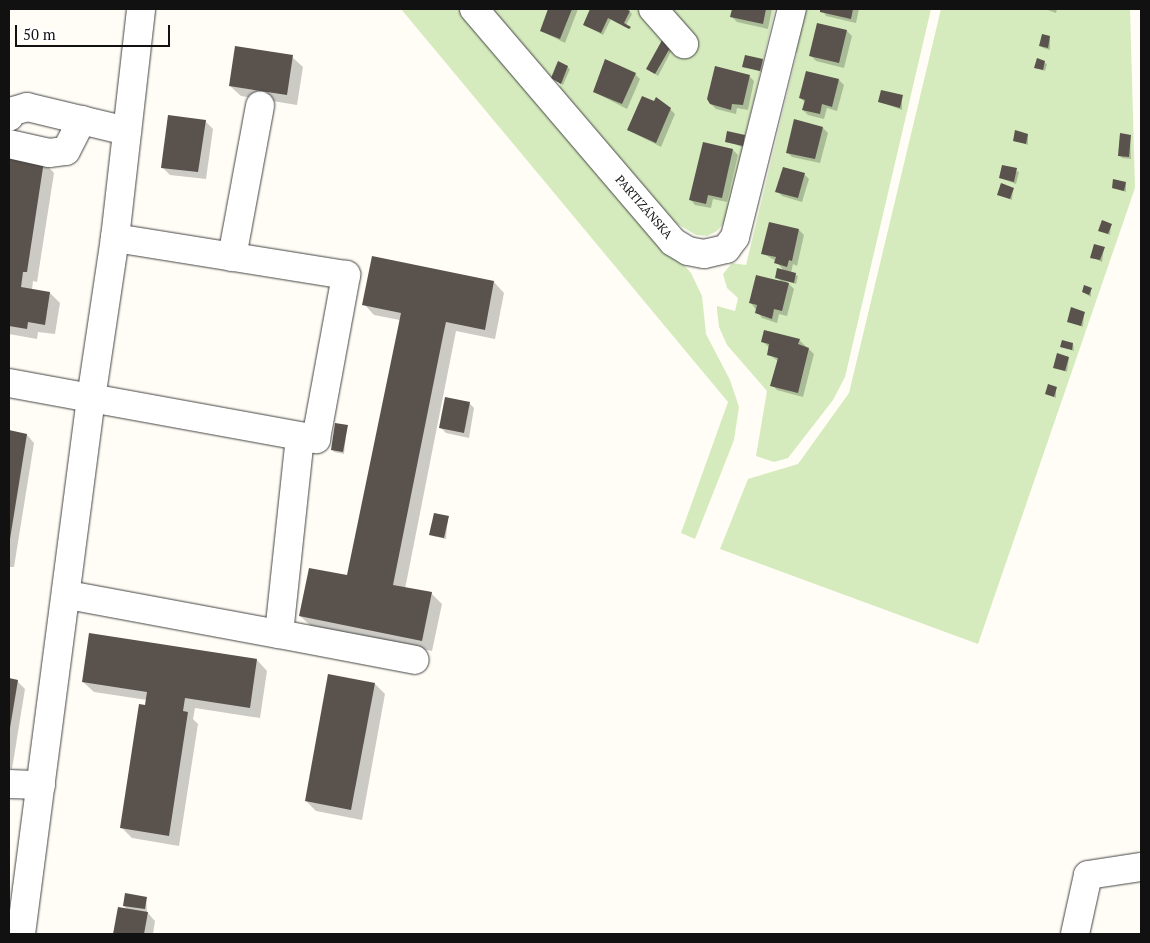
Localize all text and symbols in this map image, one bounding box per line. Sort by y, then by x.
scale bar [18,15,172,47]
text: 50 m [23,24,56,44]
street label: PARTIZÁNSKA [613,172,675,242]

